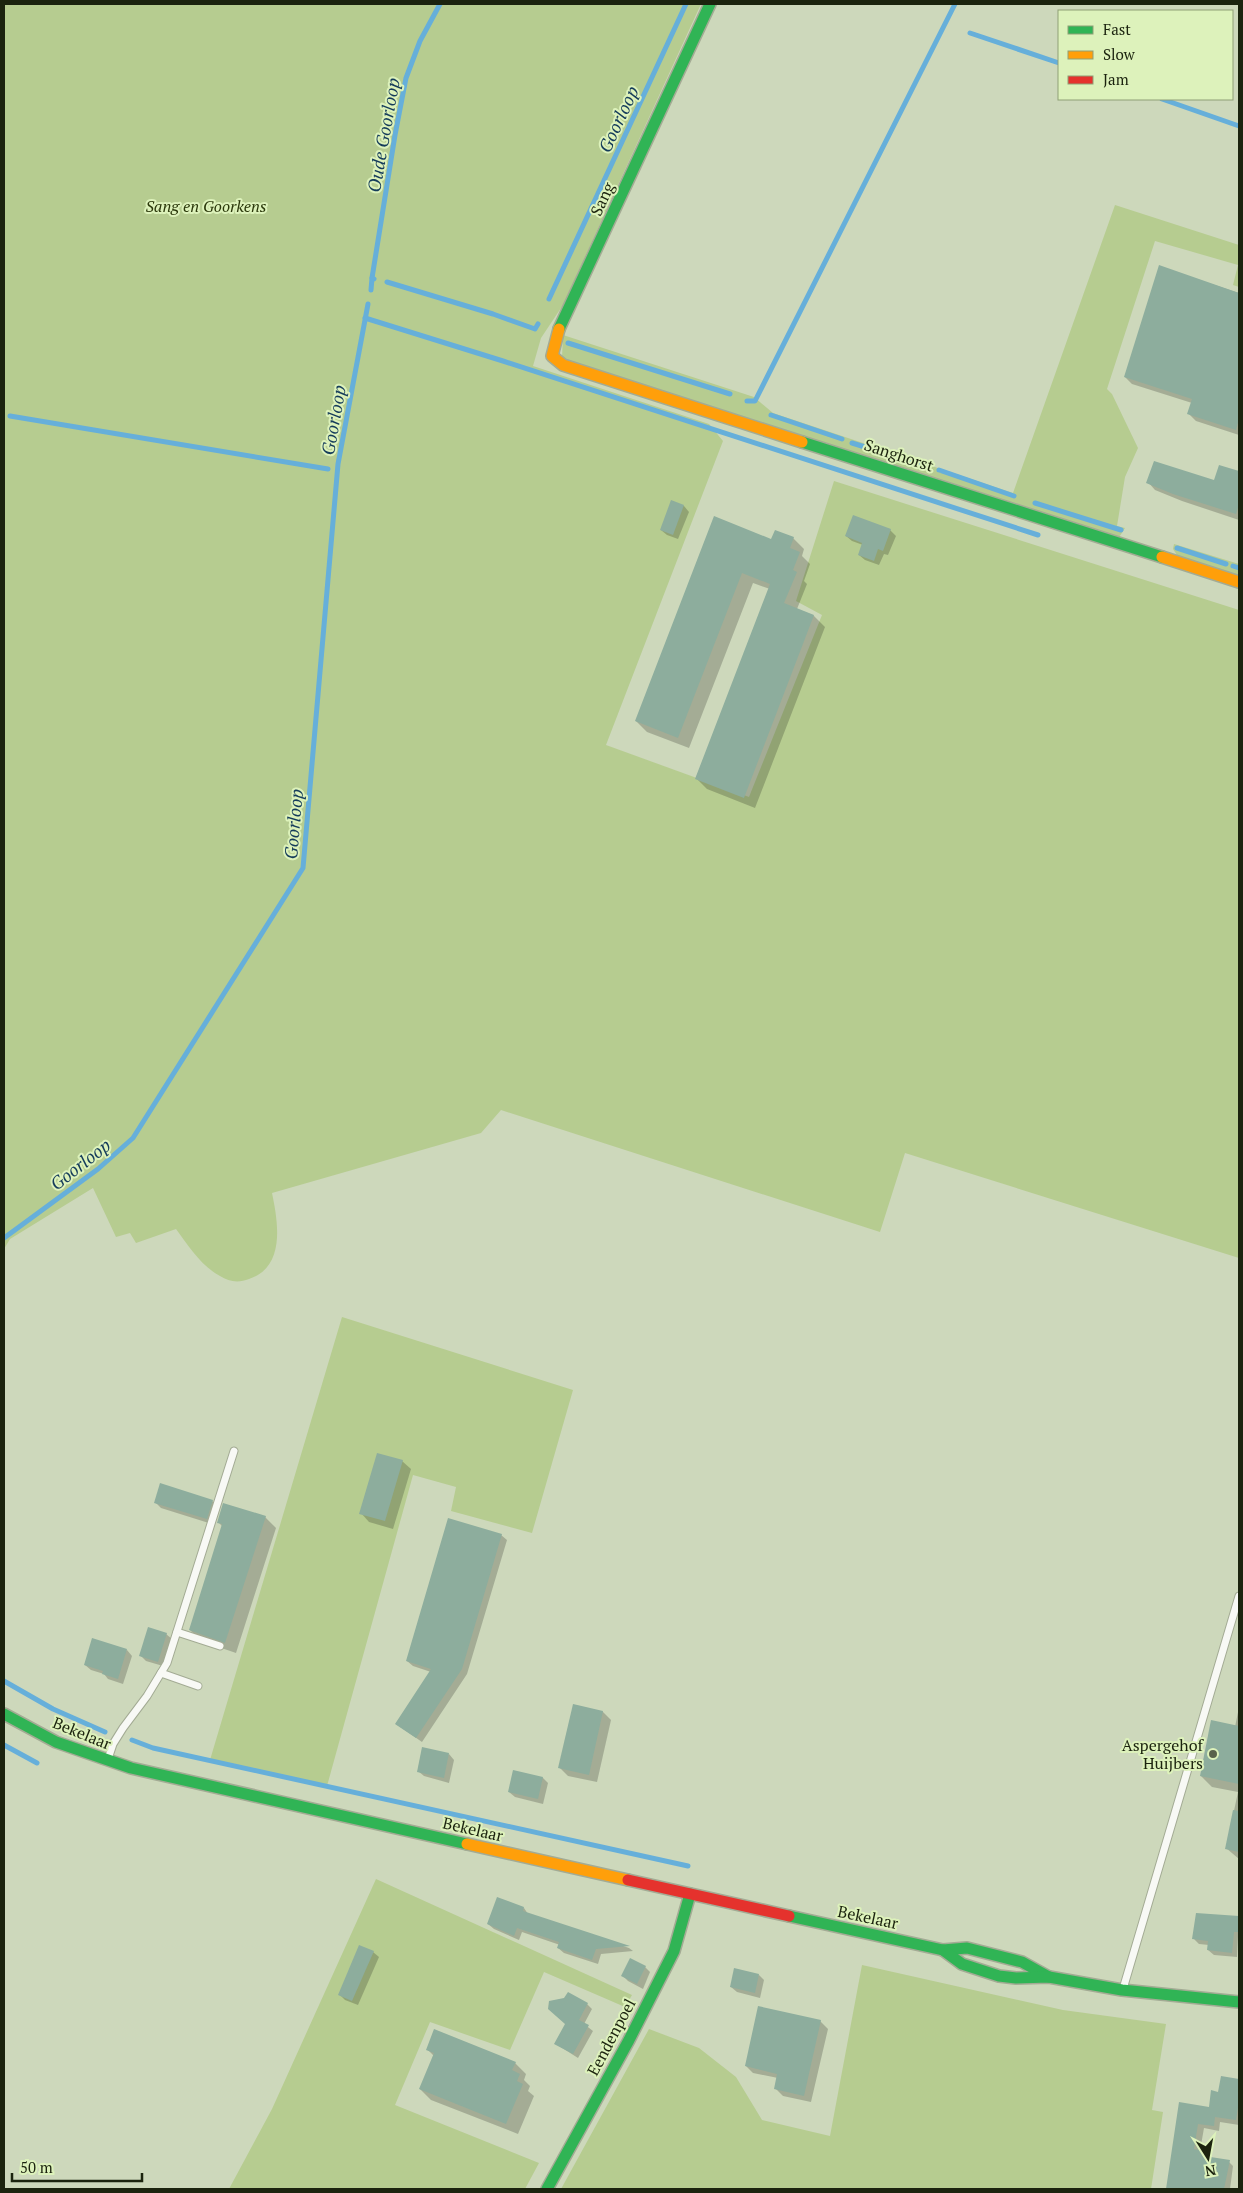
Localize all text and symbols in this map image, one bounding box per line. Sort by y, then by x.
legend [1058,10,1233,100]
text: Fast [1103,19,1131,39]
text: Slow [1103,44,1136,64]
text: Jam [1103,69,1129,89]
water label: Oude Goorloop [361,76,405,194]
water label: Goorloop [592,82,644,156]
street label: Sang [585,178,620,219]
park label: Sang en Goorkens [145,195,267,217]
water label: Goorloop [315,383,351,457]
street label: Sanghorst [861,433,937,477]
water label: Goorloop [278,788,308,860]
water label: Goorloop [45,1133,115,1195]
street label: Bekelaar [50,1711,115,1755]
place label: Aspergehof Huijbers [1122,1734,1205,1774]
marker: Aspergehof Huijbers [1207,1748,1219,1760]
street label: Bekelaar [441,1811,506,1847]
street label: Bekelaar [836,1900,901,1934]
street label: Eendenpoel [582,1995,641,2079]
north arrow [1183,2133,1233,2183]
scale bar [12,2150,142,2182]
text: 50 m [20,2157,53,2177]
text: N [1203,2161,1218,2182]

